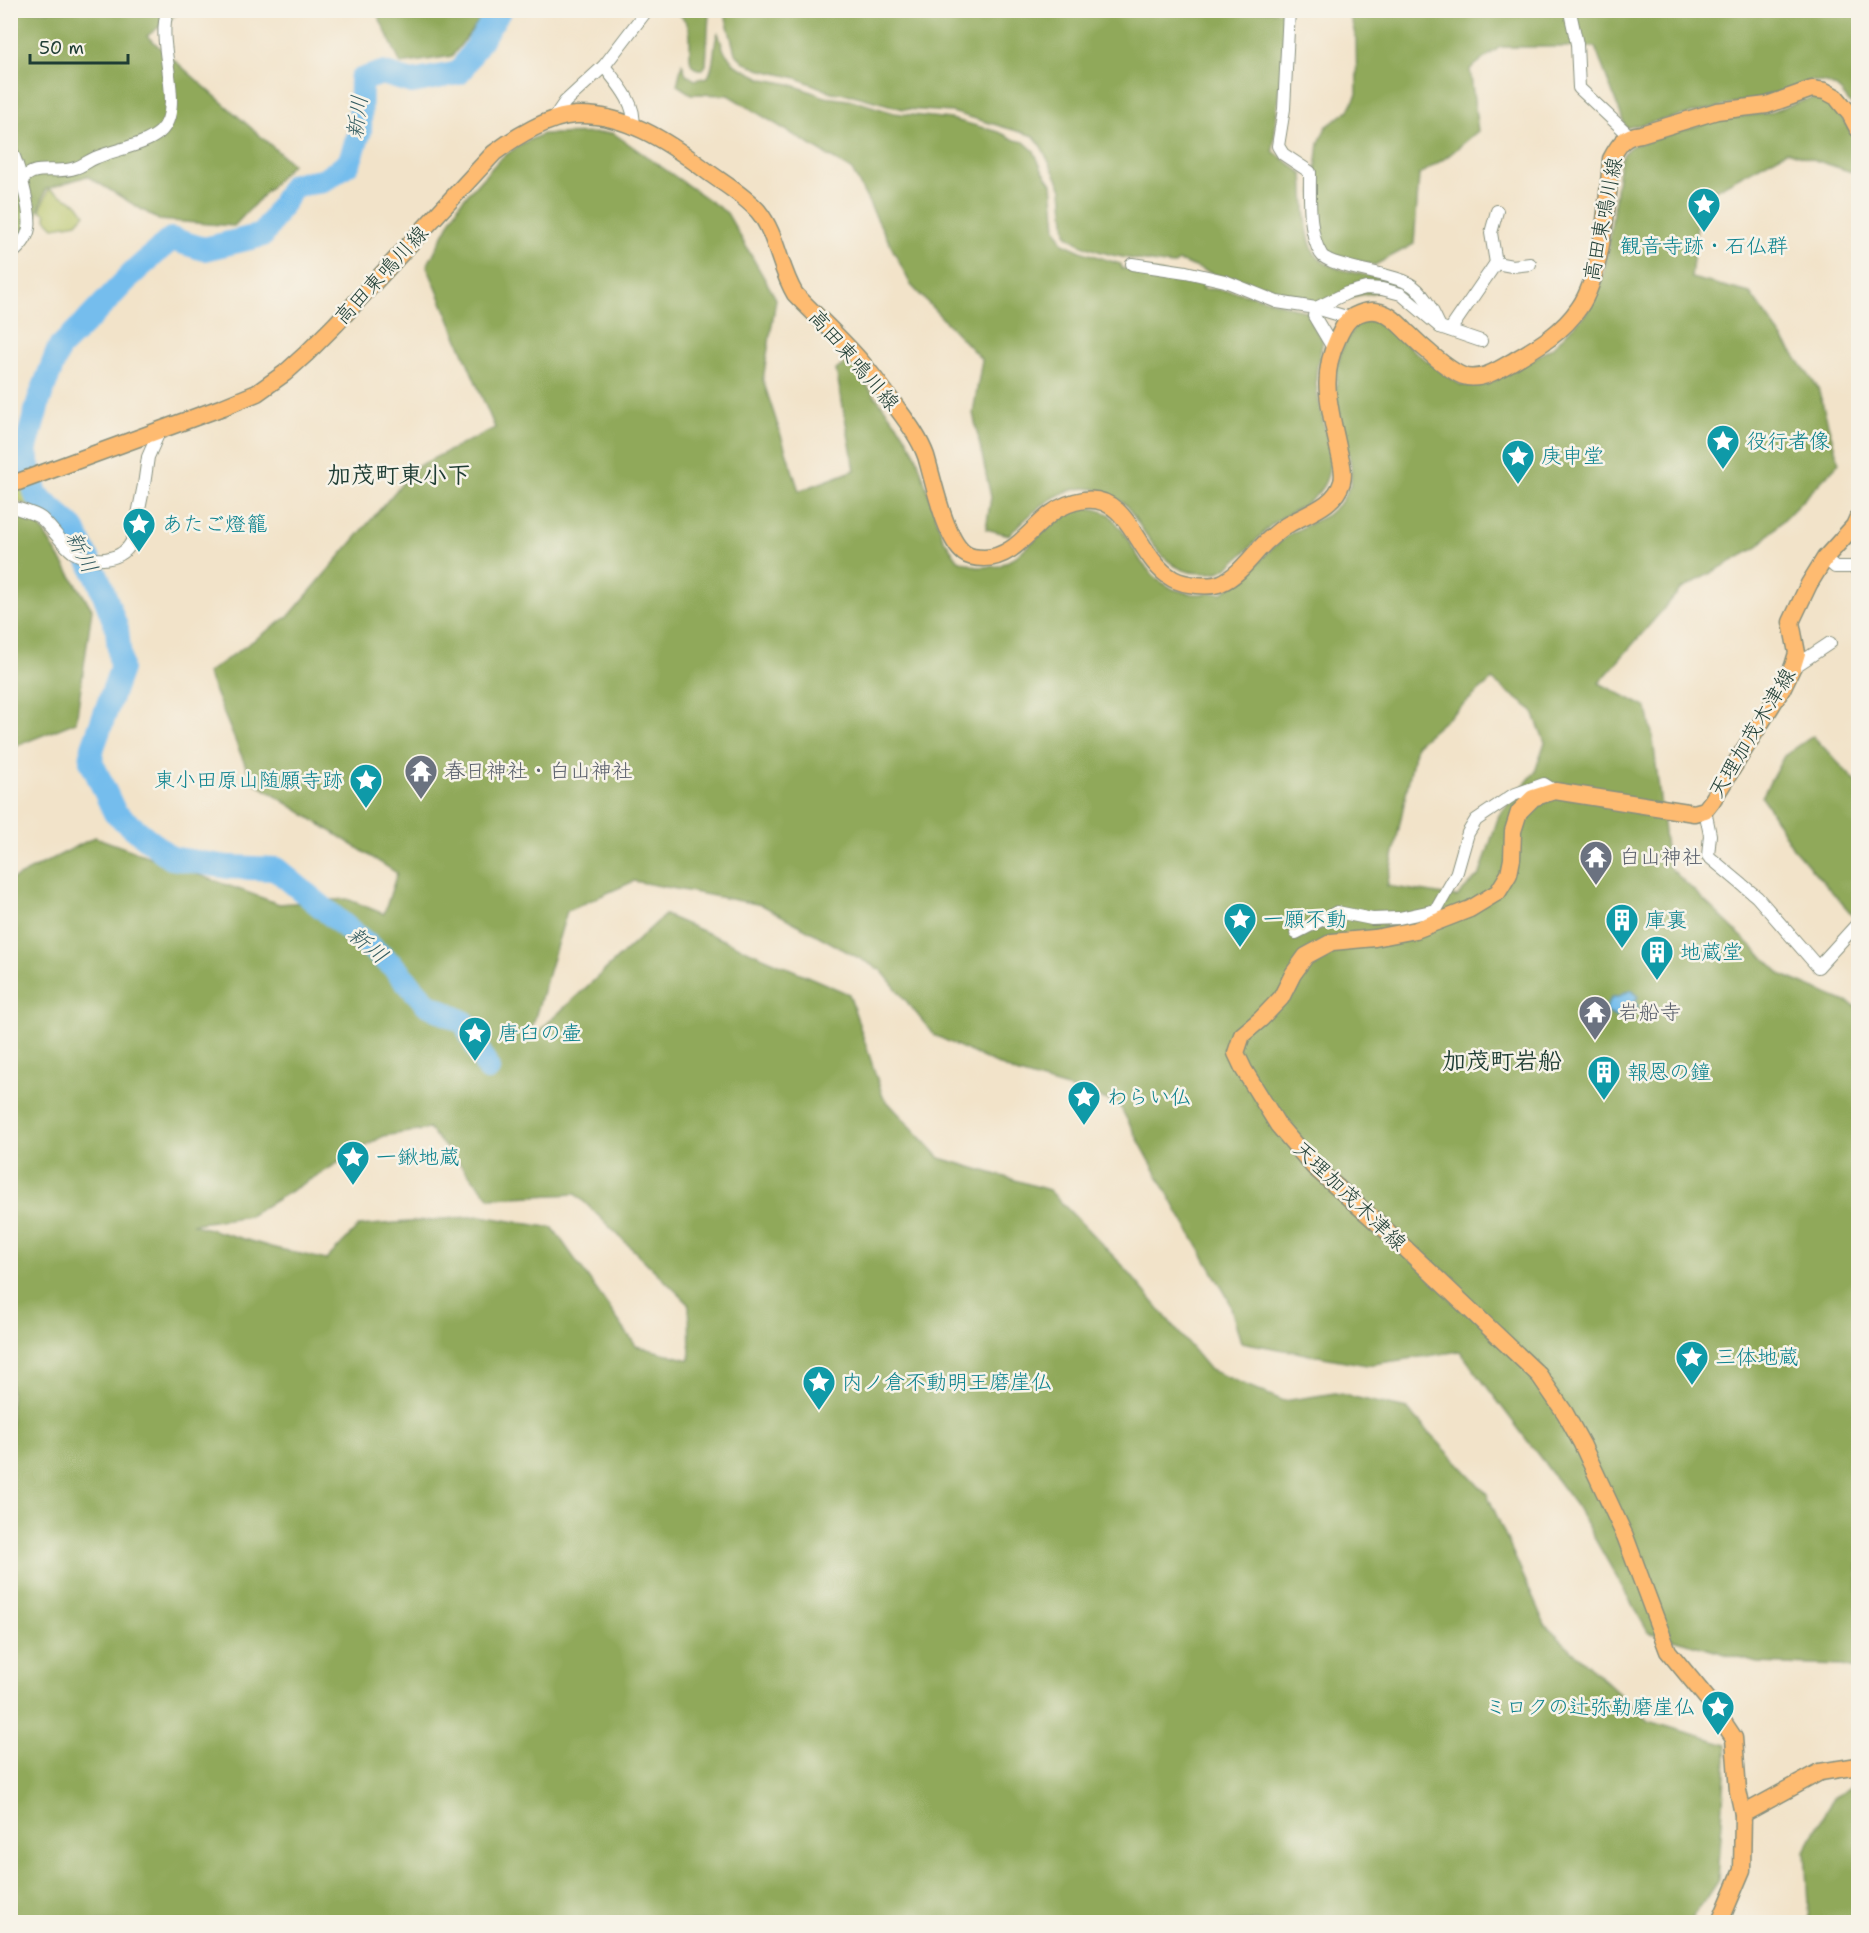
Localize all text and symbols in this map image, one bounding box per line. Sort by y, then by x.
scale bar [30,27,128,65]
text: 50 m [39,36,84,60]
water label: 新川 [340,93,374,141]
street label: 高田東鳴川線 [1577,154,1629,284]
place icon: 観音寺跡・石仏群 [1686,186,1722,233]
street label: 高田東鳴川線 [328,219,434,331]
place label: 観音寺跡・石仏群 [1620,232,1788,260]
street label: 高田東鳴川線 [802,303,906,417]
place icon: 役行者像 [1705,423,1741,470]
place label: 役行者像 [1746,427,1830,455]
place icon: 庚申堂 [1500,438,1536,485]
place label: 庚申堂 [1541,442,1604,470]
district label: 加茂町東小下 [327,459,471,491]
place icon: あたご燈籠 [121,506,157,553]
place label: あたご燈籠 [162,510,267,538]
water label: 新川 [59,526,105,578]
street label: 天理加茂木津線 [1702,663,1802,803]
temple icon: 春日神社・白山神社 [403,753,439,800]
place label: 春日神社・白山神社 [444,757,633,785]
place icon: 東小田原山随願寺跡 [348,762,384,809]
place label: 東小田原山随願寺跡 [154,766,343,794]
temple icon: 白山神社 [1578,839,1614,886]
place label: 白山神社 [1619,843,1703,871]
place icon: 一願不動 [1222,901,1258,948]
building icon: 庫裏 [1604,902,1640,949]
place label: 一願不動 [1263,905,1347,933]
place label: 庫裏 [1645,906,1687,934]
water label: 新川 [342,920,394,970]
building icon: 地蔵堂 [1639,934,1675,981]
place label: 地蔵堂 [1680,938,1743,966]
temple icon: 岩船寺 [1577,994,1613,1041]
place label: 岩船寺 [1618,998,1681,1026]
place icon: 唐臼の壷 [457,1015,493,1062]
place label: 唐臼の壷 [498,1019,582,1047]
district label: 加茂町岩船 [1442,1045,1562,1077]
building icon: 報恩の鐘 [1586,1054,1622,1101]
place label: 報恩の鐘 [1627,1058,1711,1086]
place icon: わらい仏 [1066,1079,1102,1126]
place label: わらい仏 [1107,1083,1191,1111]
street label: 天理加茂木津線 [1287,1135,1413,1257]
place icon: 一鍬地蔵 [335,1139,371,1186]
place label: 一鍬地蔵 [376,1143,460,1171]
place icon: 三体地蔵 [1674,1339,1710,1386]
place label: 三体地蔵 [1715,1343,1799,1371]
place icon: 内ノ倉不動明王磨崖仏 [801,1364,837,1411]
place label: 内ノ倉不動明王磨崖仏 [842,1368,1052,1396]
place icon: ミロクの辻弥勒磨崖仏 [1700,1689,1736,1736]
place label: ミロクの辻弥勒磨崖仏 [1485,1693,1695,1721]

